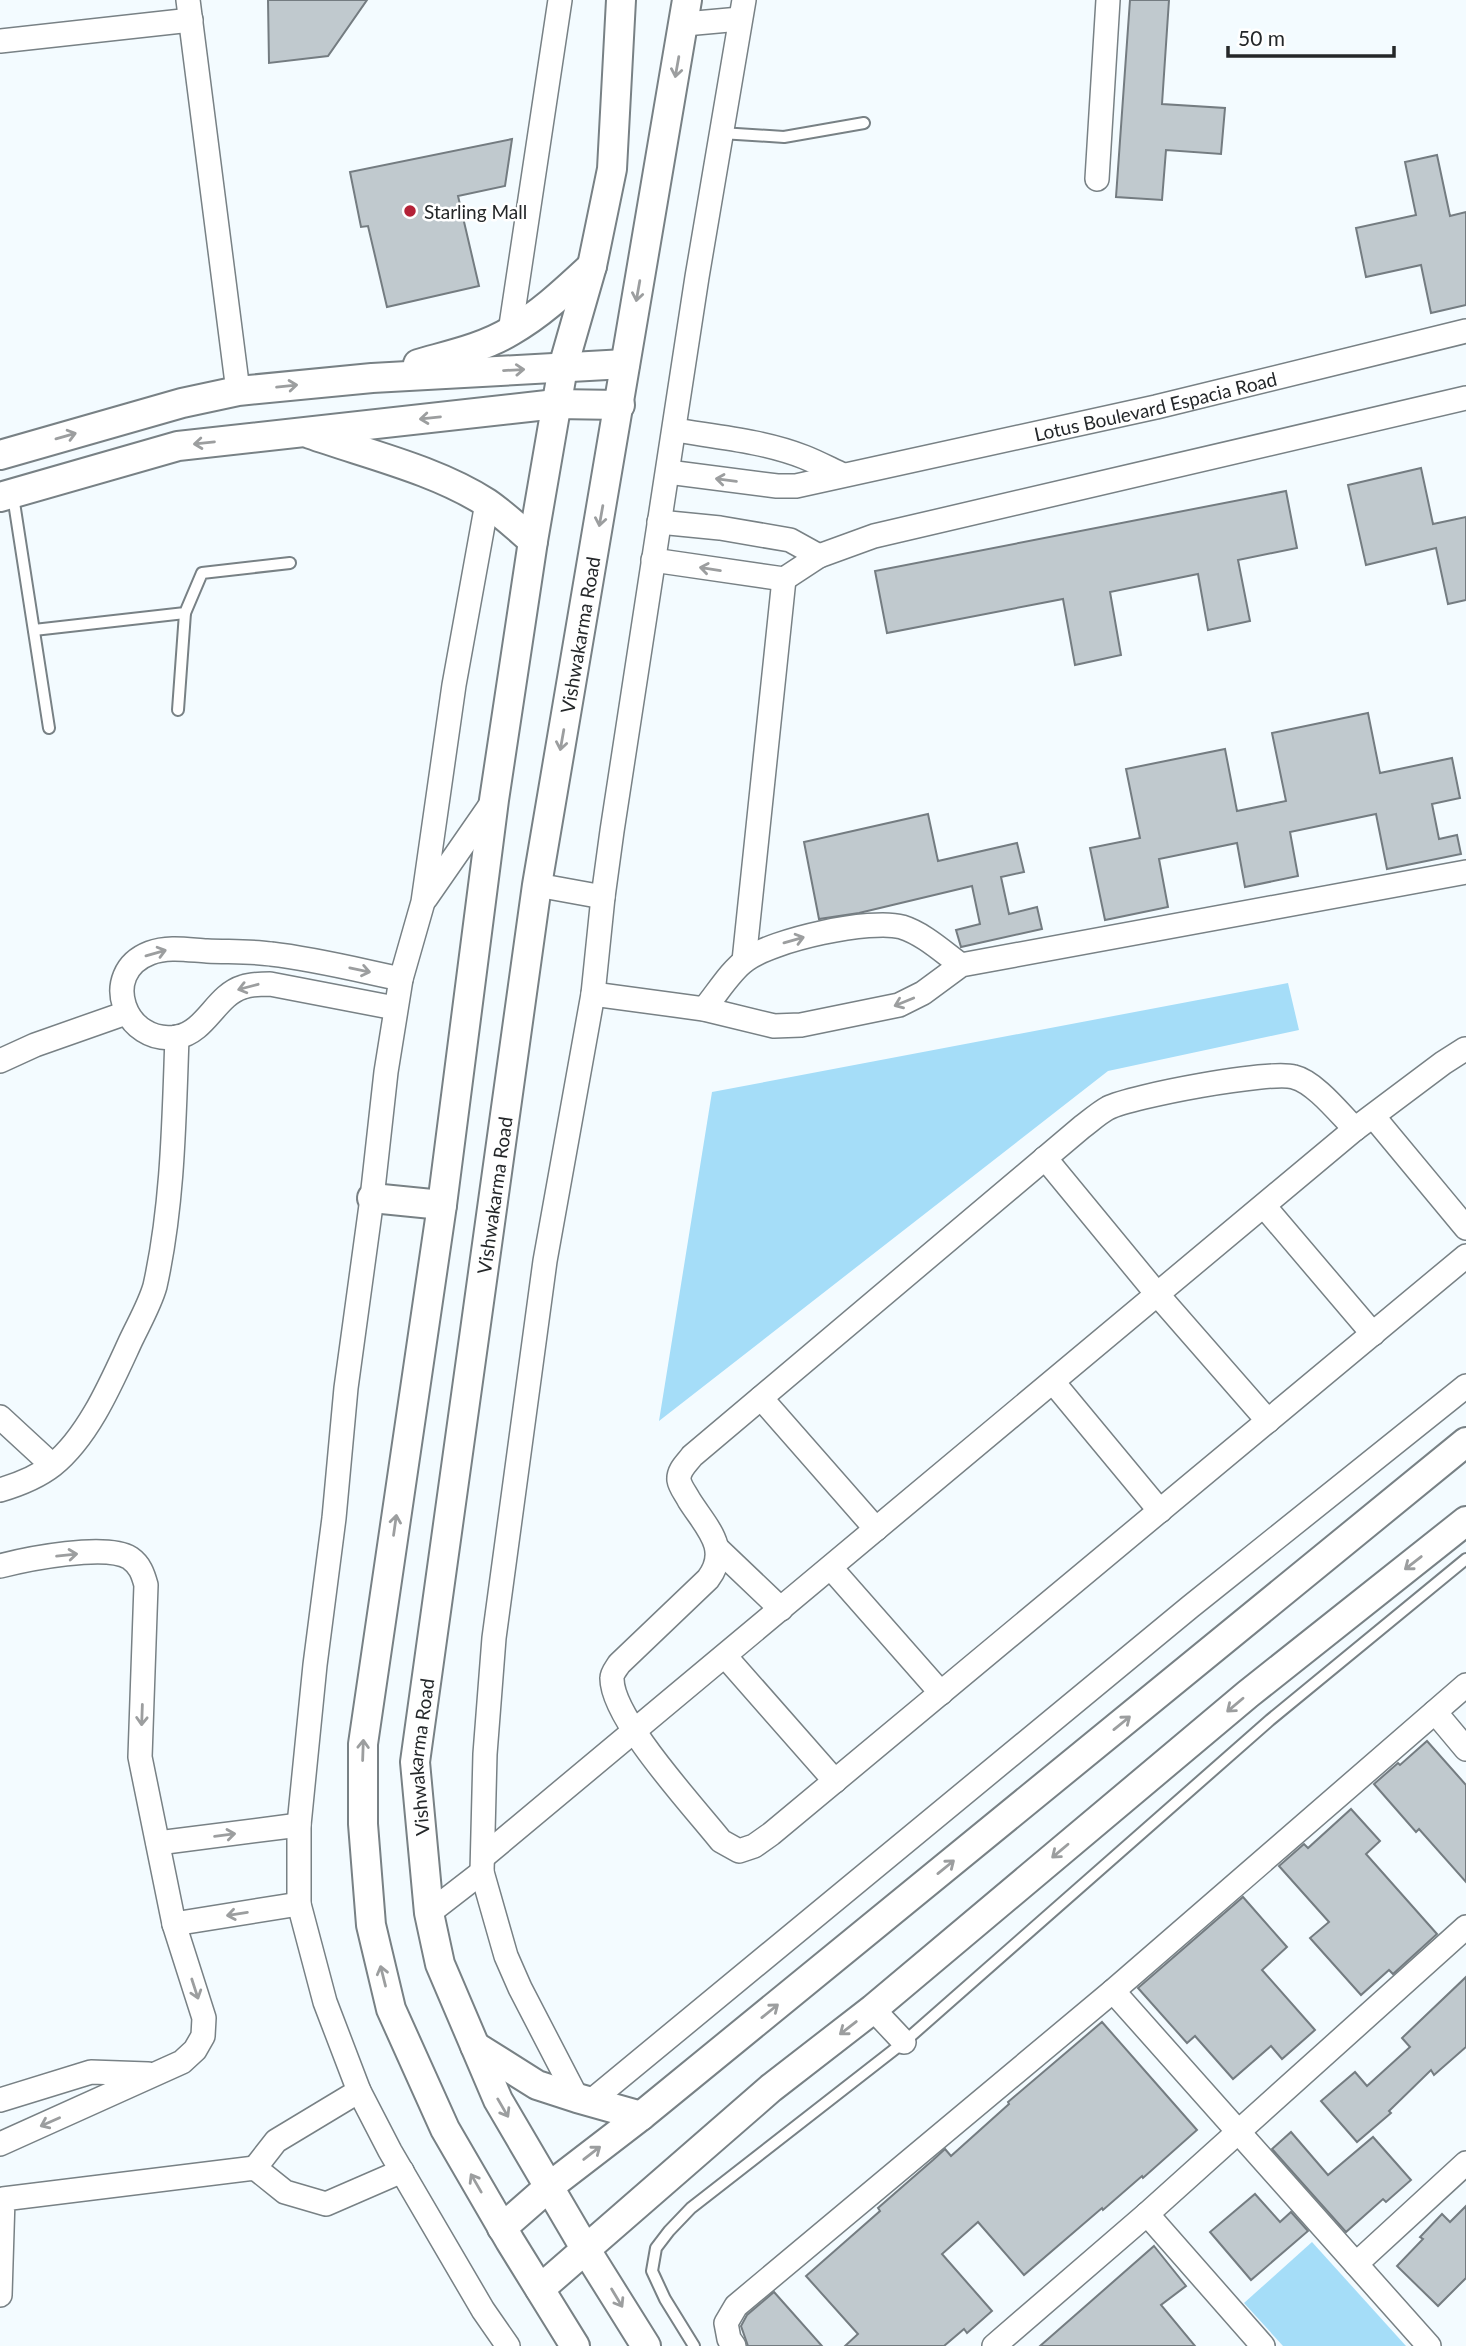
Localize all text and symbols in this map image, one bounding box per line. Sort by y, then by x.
scale bar [1228,14,1394,58]
text: 50 m [1238,25,1285,50]
one-way arrow [670,55,683,78]
place label: Starling Mall [424,200,527,223]
marker: Starling Mall [402,203,418,219]
one-way arrow [631,280,644,302]
one-way arrow [502,363,525,376]
street label: Lotus Boulevard Espacia Road [1032,366,1279,445]
one-way arrow [275,380,298,393]
one-way arrow [419,412,442,425]
one-way arrow [54,429,76,442]
one-way arrow [193,437,216,450]
one-way arrow [715,473,738,486]
one-way arrow [594,504,607,527]
street label: Vishwakarma Road [555,555,604,715]
one-way arrow [700,562,722,575]
one-way arrow [555,728,568,751]
one-way arrow [783,932,805,945]
one-way arrow [144,945,166,958]
one-way arrow [348,964,371,978]
one-way arrow [237,982,259,995]
one-way arrow [893,996,915,1009]
street label: Vishwakarma Road [472,1115,516,1275]
one-way arrow [389,1514,402,1537]
one-way arrow [55,1548,78,1561]
one-way arrow [1404,1556,1422,1571]
street label: Vishwakarma Road [403,1677,438,1837]
one-way arrow [1226,1697,1244,1713]
one-way arrow [135,1704,148,1727]
one-way arrow [1113,1715,1131,1731]
one-way arrow [357,1739,370,1762]
one-way arrow [214,1828,236,1841]
one-way arrow [1052,1843,1070,1859]
one-way arrow [937,1859,955,1875]
one-way arrow [226,1908,249,1921]
one-way arrow [376,1965,390,1988]
one-way arrow [189,1978,202,2000]
one-way arrow [760,2003,778,2019]
one-way arrow [839,2021,857,2036]
one-way arrow [496,2097,510,2117]
one-way arrow [39,2116,61,2129]
one-way arrow [583,2146,601,2161]
one-way arrow [469,2173,483,2193]
one-way arrow [610,2287,624,2307]

